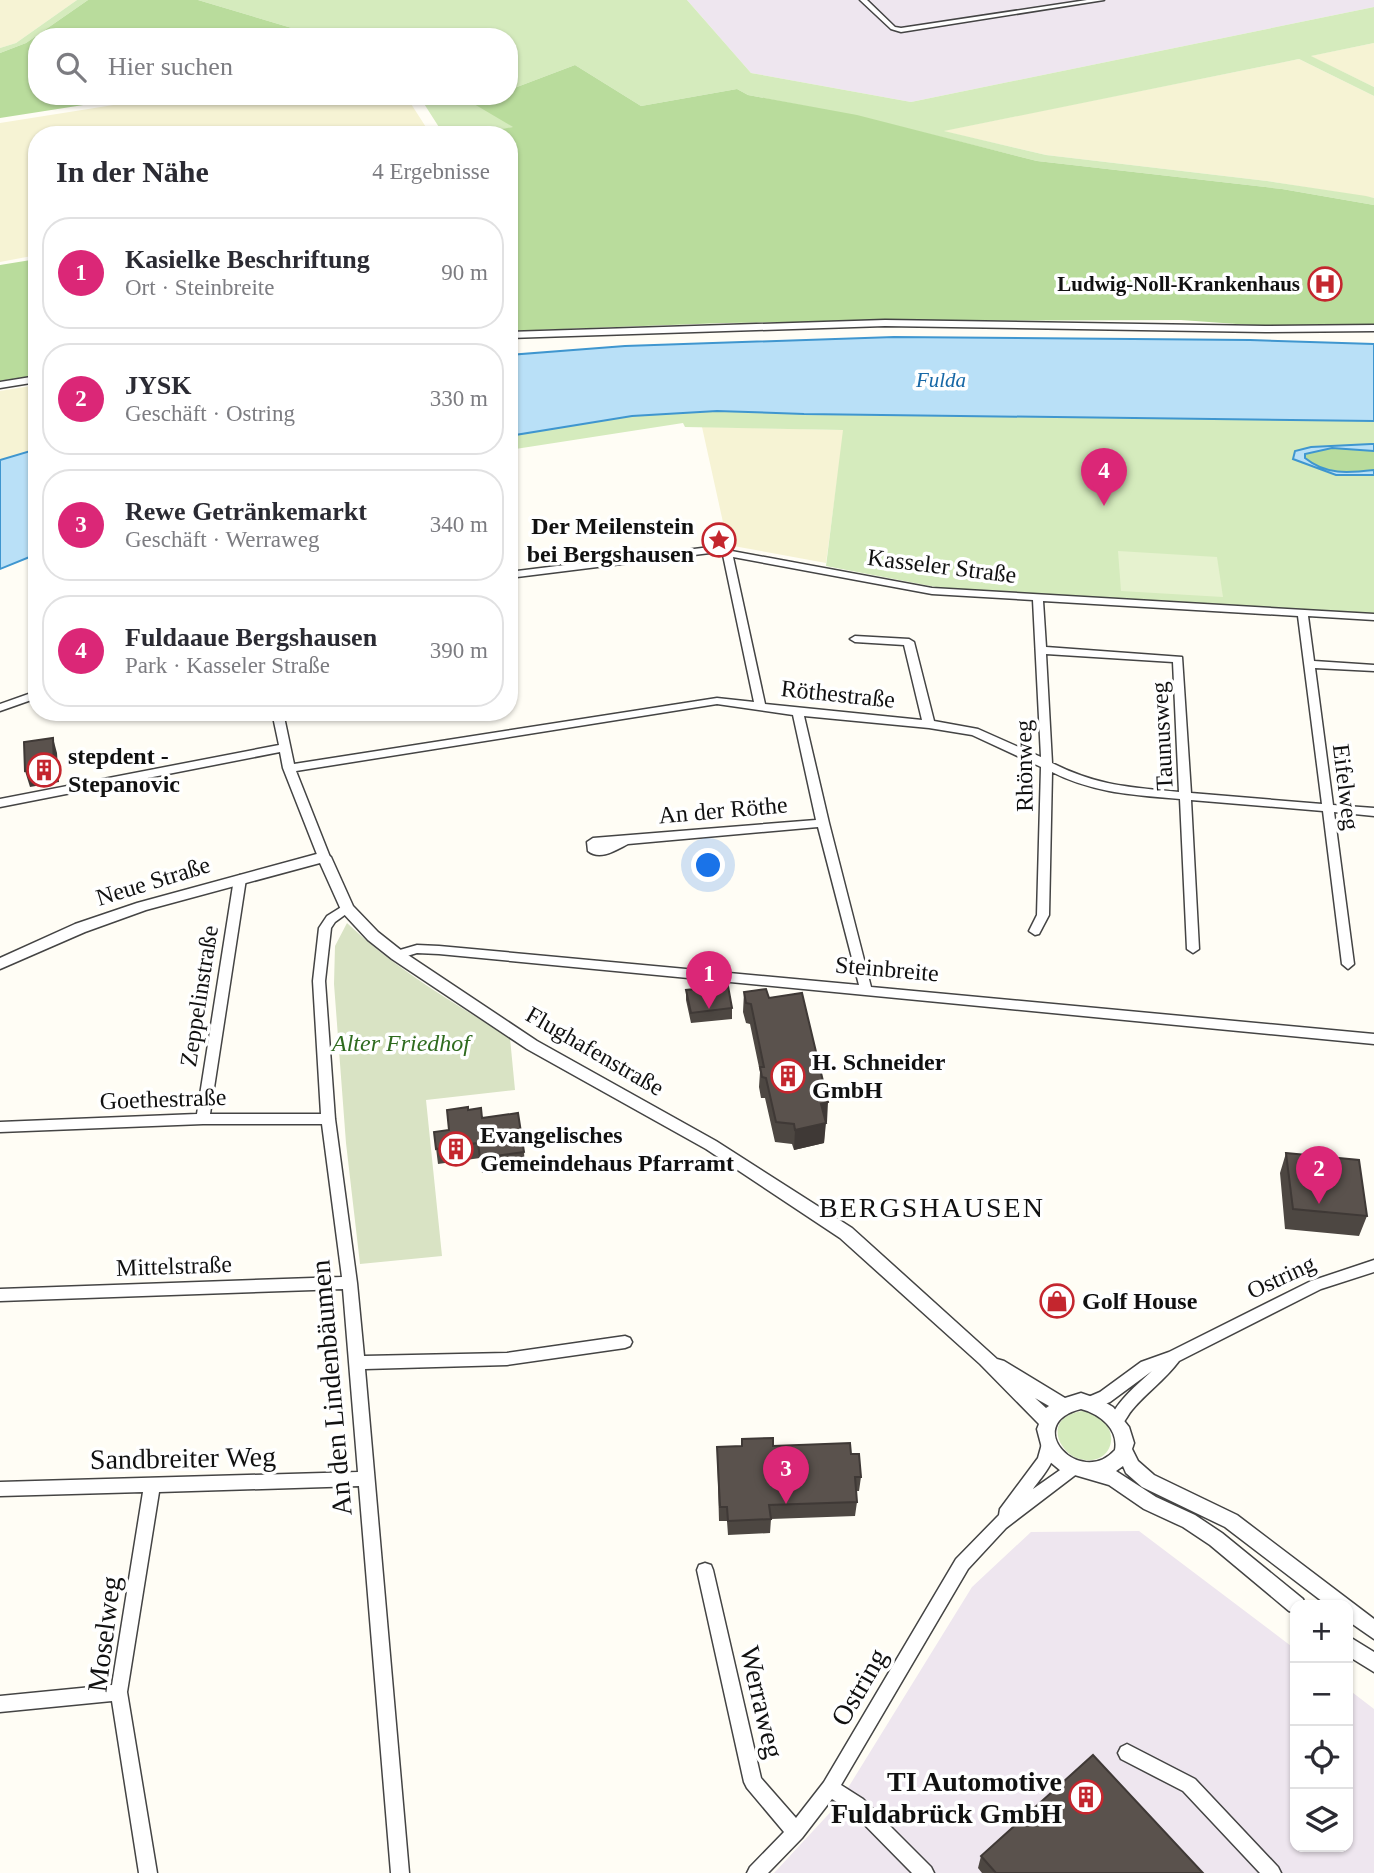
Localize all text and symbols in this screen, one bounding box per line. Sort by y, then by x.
search box [28,28,518,105]
icon: search [52,48,90,86]
text: Hier suchen [108,52,233,81]
text: In der Nähe [56,155,209,188]
text: 4 Ergebnisse [372,159,490,184]
text: Kasielke Beschriftung [125,245,370,274]
text: 1 [75,260,87,285]
text: 90 m [441,260,488,285]
hospital icon: Ludwig-Noll-Krankenhaus [1306,265,1344,303]
place label: Ludwig-Noll-Krankenhaus [1057,272,1300,296]
text: Ort · Steinbreite [125,275,274,300]
water label: Fulda [915,368,966,392]
text: JYSK [125,371,191,400]
text: 2 [75,386,87,411]
text: 330 m [430,386,488,411]
text: Geschäft · Ostring [125,401,295,426]
pin: 4 [1081,448,1127,506]
text: Rewe Getränkemarkt [125,497,367,526]
text: 3 [75,512,87,537]
text: 340 m [430,512,488,537]
place label: Der Meilenstein bei Bergshausen [527,513,694,567]
place icon: Der Meilenstein bei Bergshausen [700,521,738,559]
text: Geschäft · Werraweg [125,527,319,552]
street label: Kasseler Straße [866,544,1018,588]
text: Fuldaaue Bergshausen [125,623,377,652]
text: 4 [75,638,87,663]
text: 390 m [430,638,488,663]
text: Park · Kasseler Straße [125,653,330,678]
street label: Röthestraße [780,675,896,713]
street label: Taunusweg [1146,681,1178,791]
street label: Rhönweg [1010,720,1038,812]
street label: Eifelweg [1328,742,1364,832]
place label: stepdent - Stepanovic [68,743,180,797]
building icon: stepdent - Stepanovic [25,751,63,789]
street label: An der Röthe [657,791,789,829]
your location [691,848,725,882]
street label: Neue Straße [93,851,213,911]
street label: Zeppelinstraße [175,924,223,1068]
pin: 1 [686,951,732,1009]
street label: Steinbreite [834,952,940,986]
street label: Flughafenstraße [522,1001,668,1101]
park label: Alter Friedhof [330,1030,473,1056]
place label: H. Schneider GmbH [812,1049,946,1103]
building icon: H. Schneider GmbH [769,1057,807,1095]
street label: Goethestraße [99,1084,227,1114]
place label: Evangelisches Gemeindehaus Pfarramt [480,1122,734,1176]
building icon: Evangelisches Gemeindehaus Pfarramt [437,1130,475,1168]
pin: 2 [1296,1146,1342,1204]
district label: BERGSHAUSEN [819,1192,1045,1223]
street label: Ostring [1243,1250,1319,1304]
street label: Mittelstraße [116,1251,232,1281]
street label: An den Lindenbäumen [304,1259,358,1517]
shop icon: Golf House [1038,1282,1076,1320]
place label: Golf House [1082,1288,1198,1314]
street label: Sandbreiter Weg [90,1441,276,1475]
pin: 3 [763,1446,809,1504]
street label: Moselweg [82,1574,126,1694]
map controls [1290,1600,1353,1852]
button: + [1290,1600,1353,1663]
street label: Werraweg [734,1643,790,1761]
street label: Ostring [825,1643,893,1731]
button: − [1290,1663,1353,1726]
button: locate [1290,1726,1353,1789]
place label: TI Automotive Fuldabrück GmbH [831,1766,1062,1829]
building icon: TI Automotive Fuldabrück GmbH [1067,1778,1105,1816]
button: layers [1290,1789,1353,1852]

